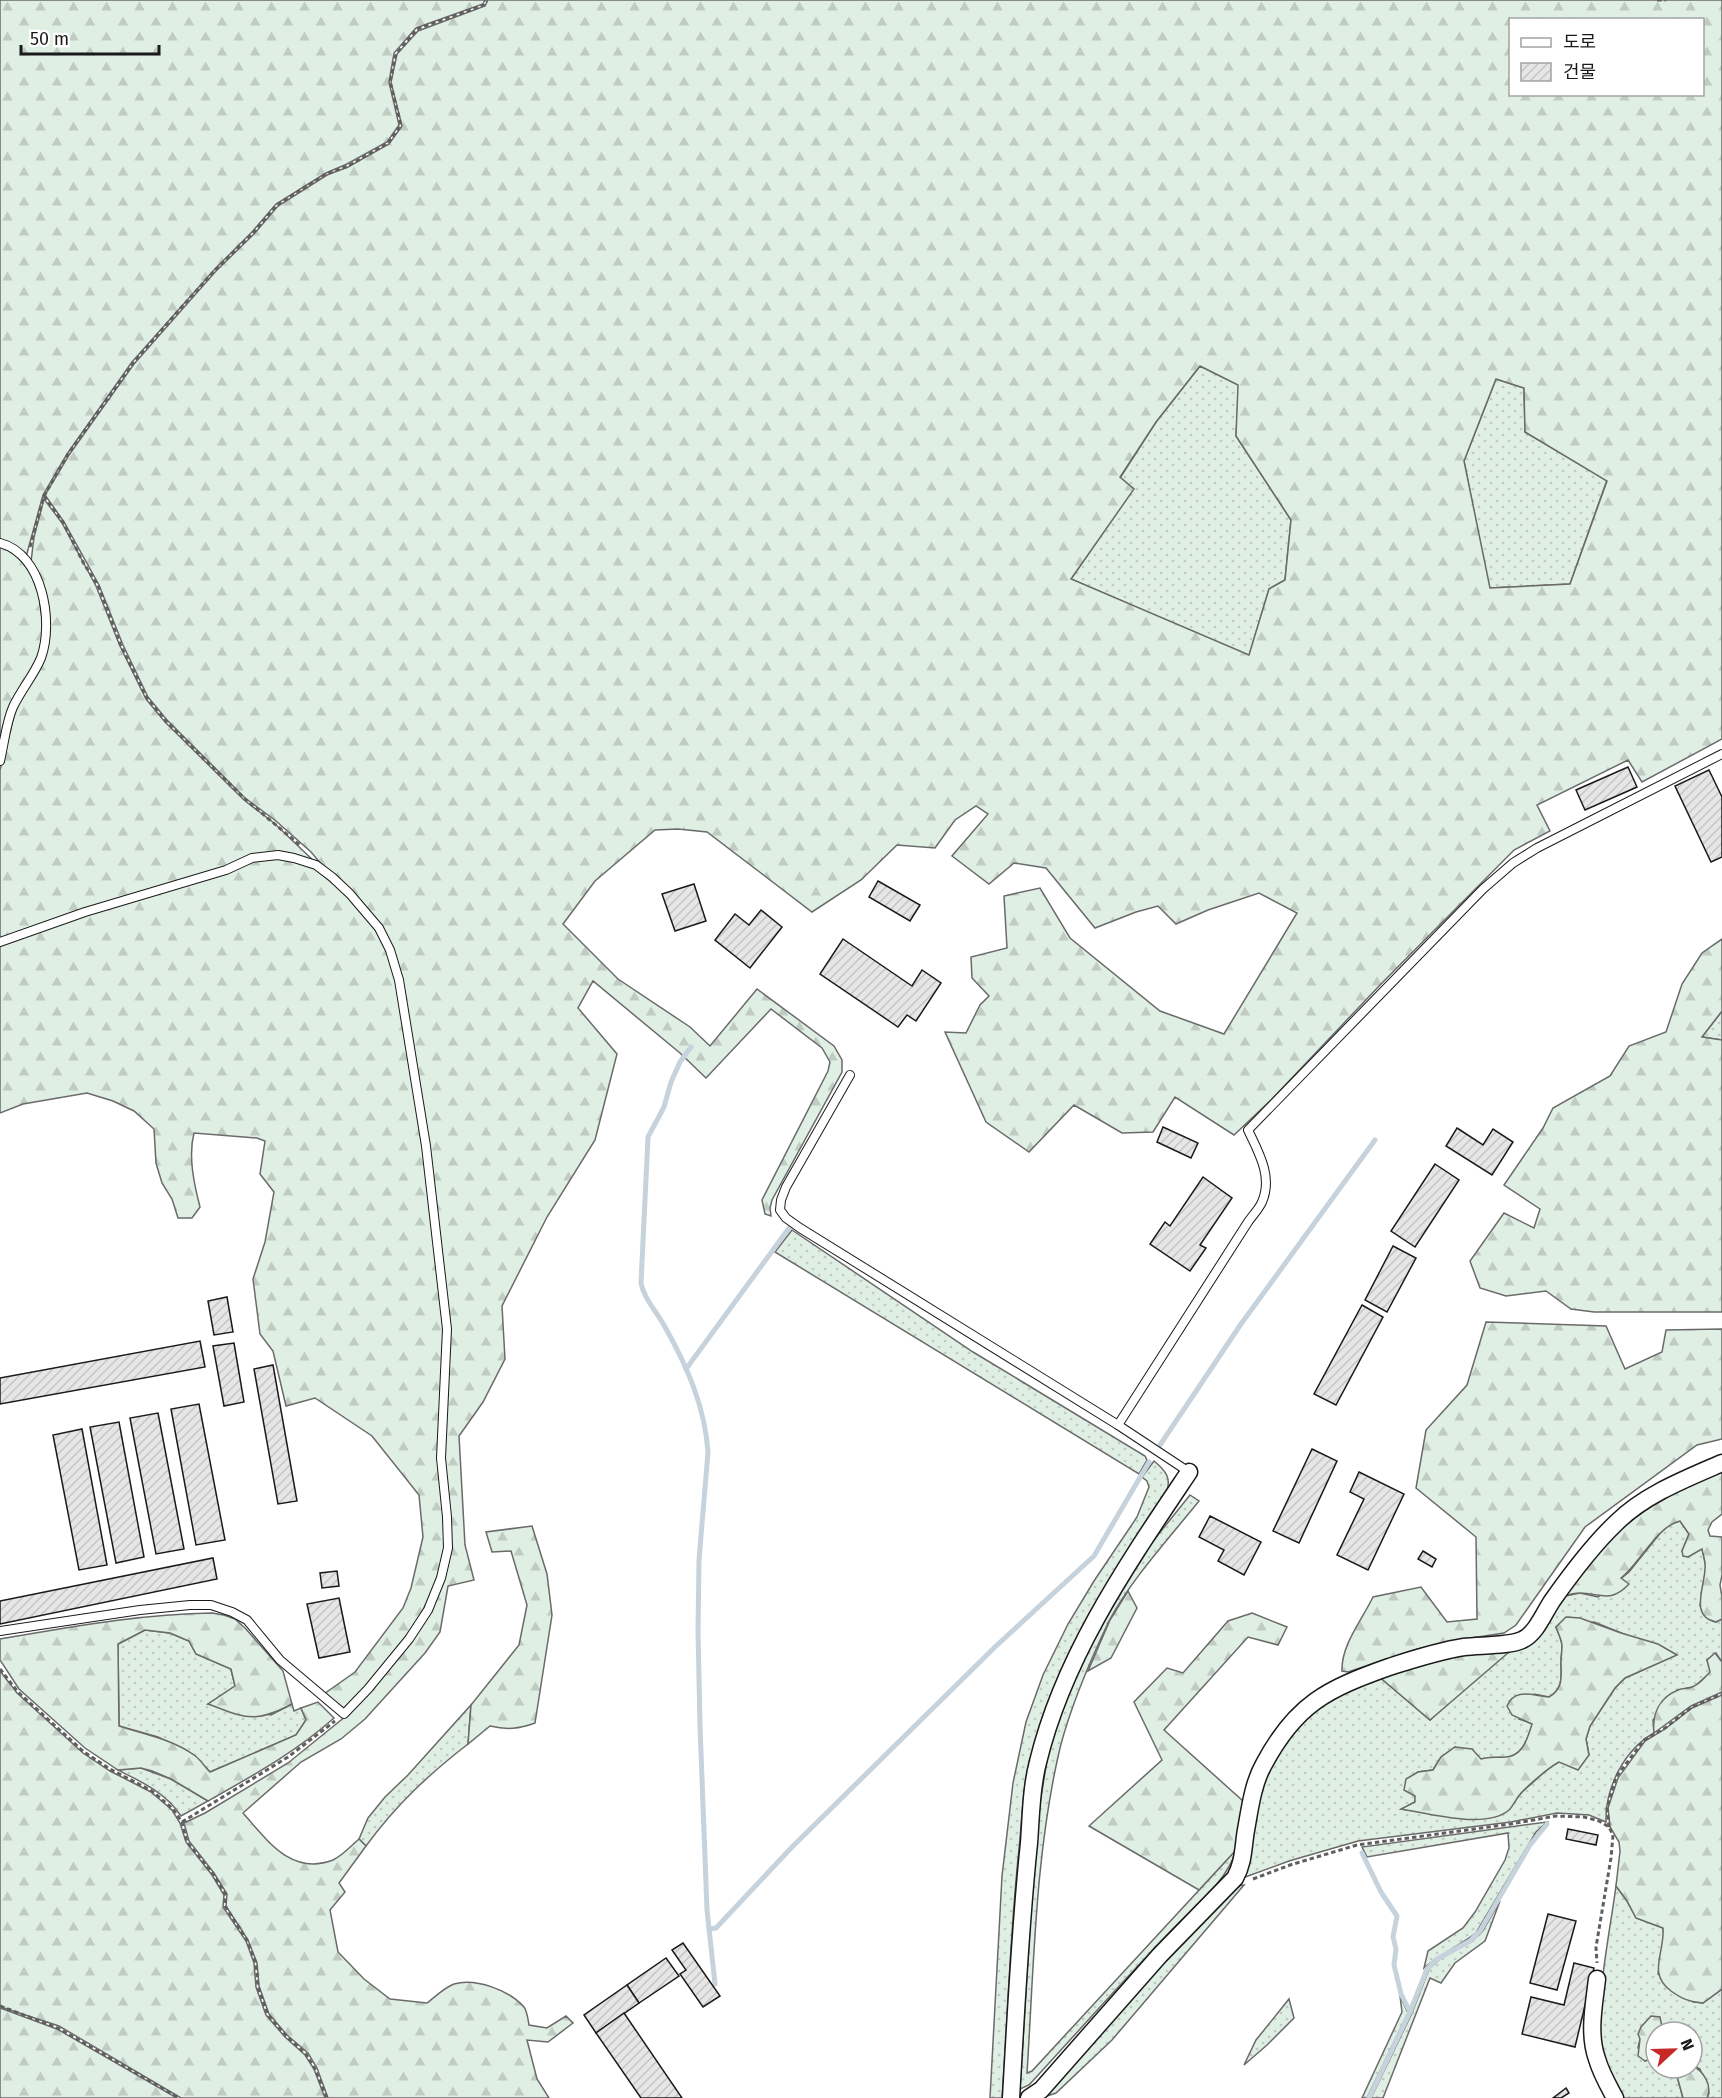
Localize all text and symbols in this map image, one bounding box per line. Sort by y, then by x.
scale bar [21,18,159,56]
legend [1509,18,1704,96]
text: 50 m [30,28,69,50]
text: 도로 [1563,31,1596,53]
text: 건물 [1563,61,1596,83]
north arrow [1644,2020,1704,2080]
text: N [1677,2036,1698,2053]

